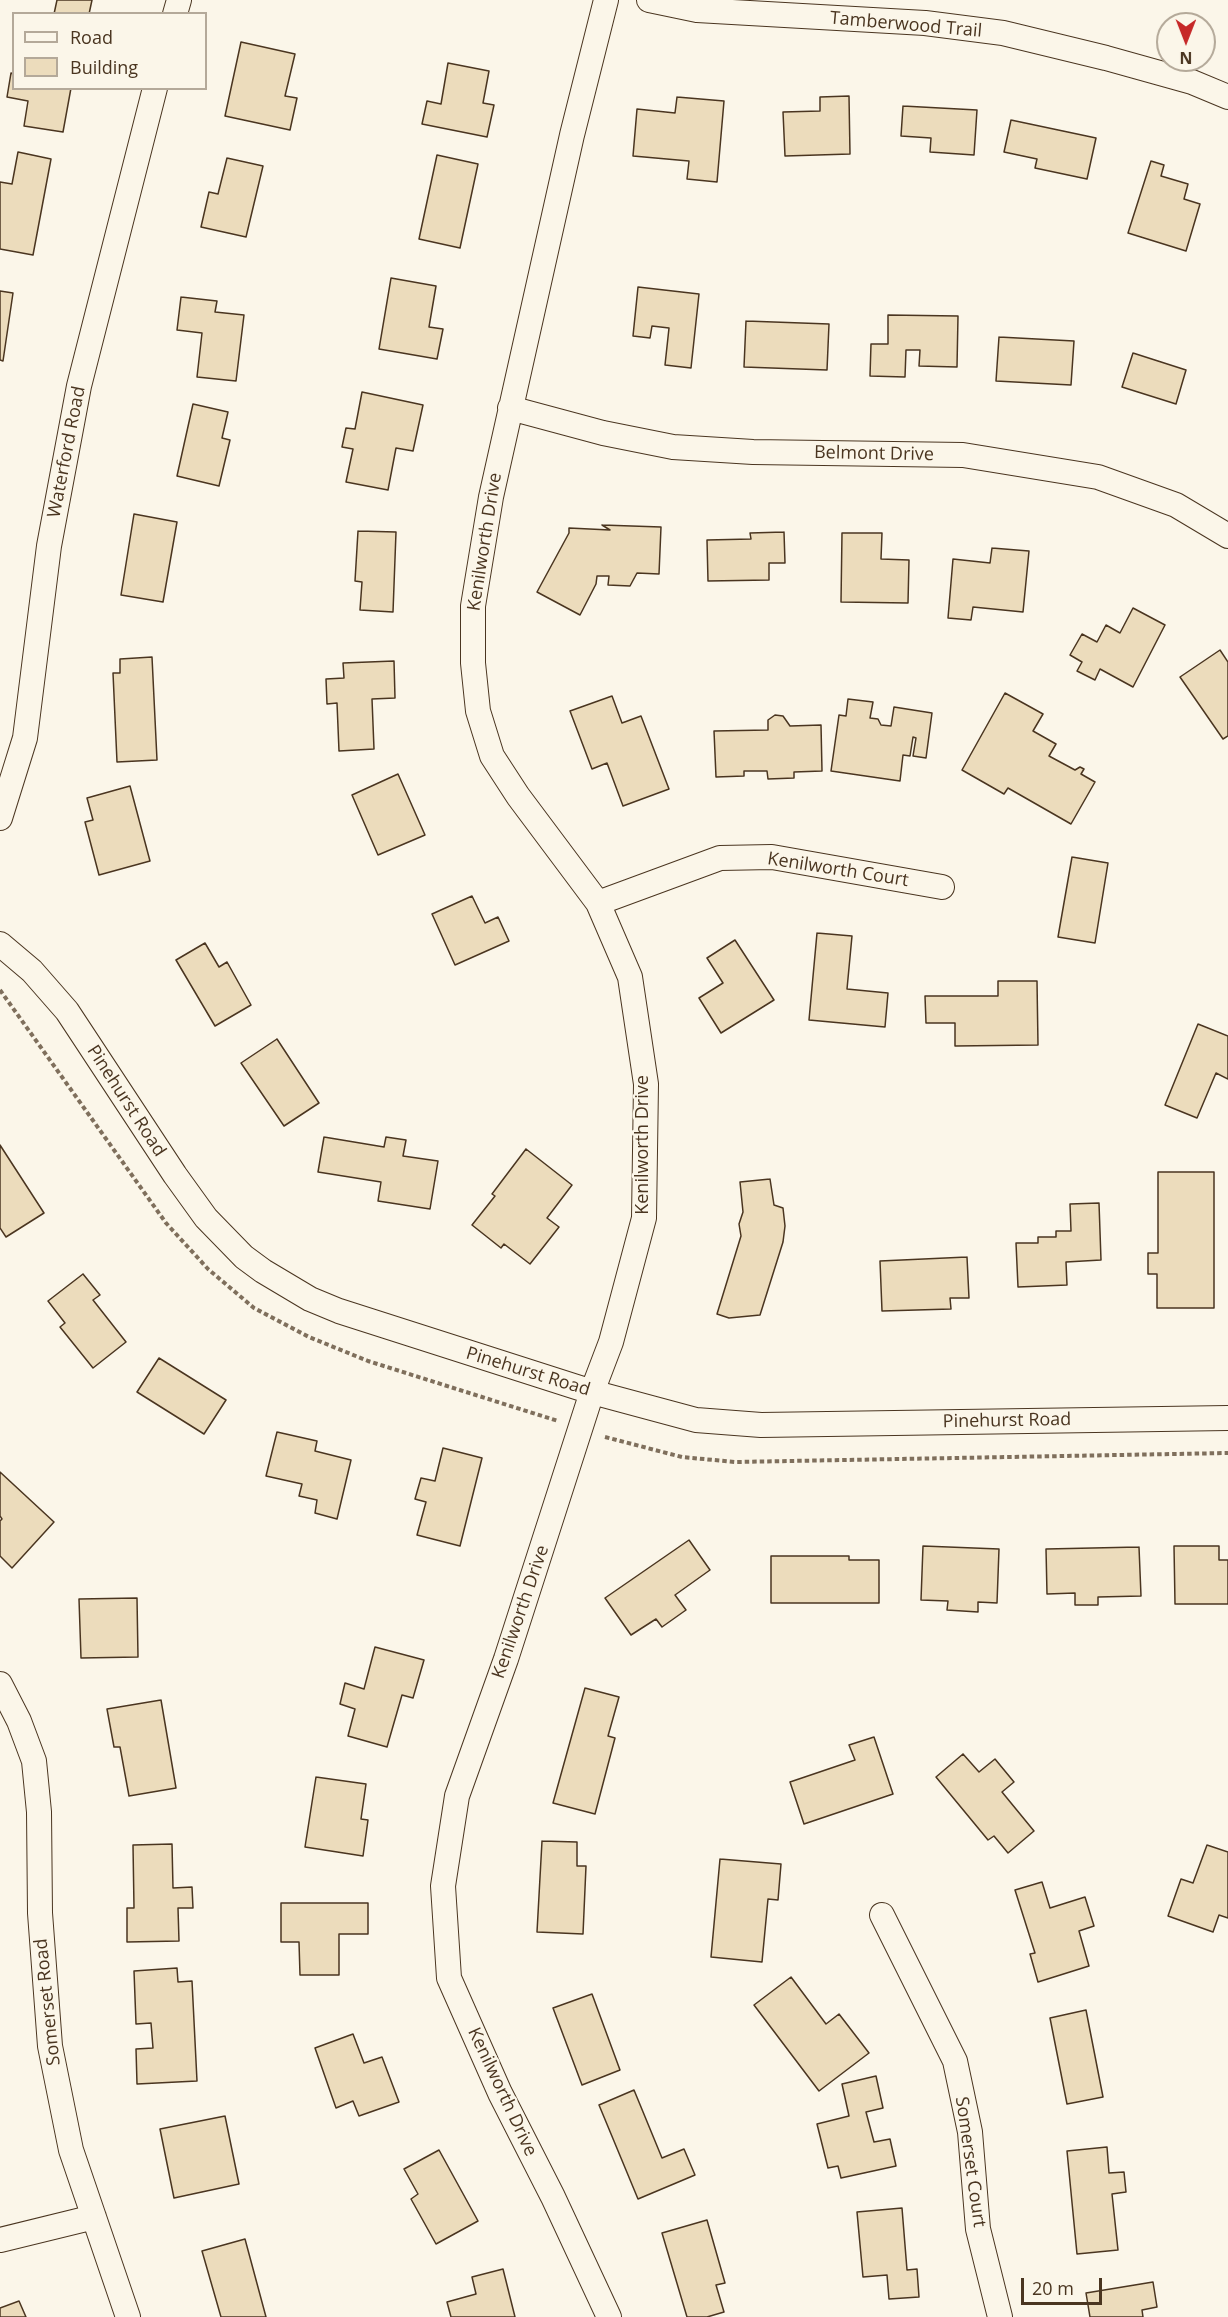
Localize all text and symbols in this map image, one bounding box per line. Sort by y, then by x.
street label: Tamberwood Trail [829,8,983,42]
legend [12,12,207,90]
north arrow [1156,12,1216,72]
text: Road [70,25,113,49]
text: N [1180,47,1193,69]
text: Building [70,55,138,79]
street label: Waterford Road [44,384,90,520]
street label: Belmont Drive [814,442,934,466]
street label: Kenilworth Drive [463,471,507,613]
street label: Kenilworth Court [766,848,910,892]
street label: Pinehurst Road [82,1041,170,1161]
street label: Kenilworth Drive [632,1075,654,1215]
street label: Pinehurst Road [463,1343,593,1401]
street label: Pinehurst Road [943,1409,1071,1433]
street label: Kenilworth Drive [488,1542,554,1682]
street label: Somerset Road [31,1937,65,2067]
street label: Kenilworth Drive [463,2024,541,2160]
street label: Somerset Court [950,2095,990,2229]
scale bar [1024,2266,1105,2304]
text: 20 m [1032,2276,1074,2300]

